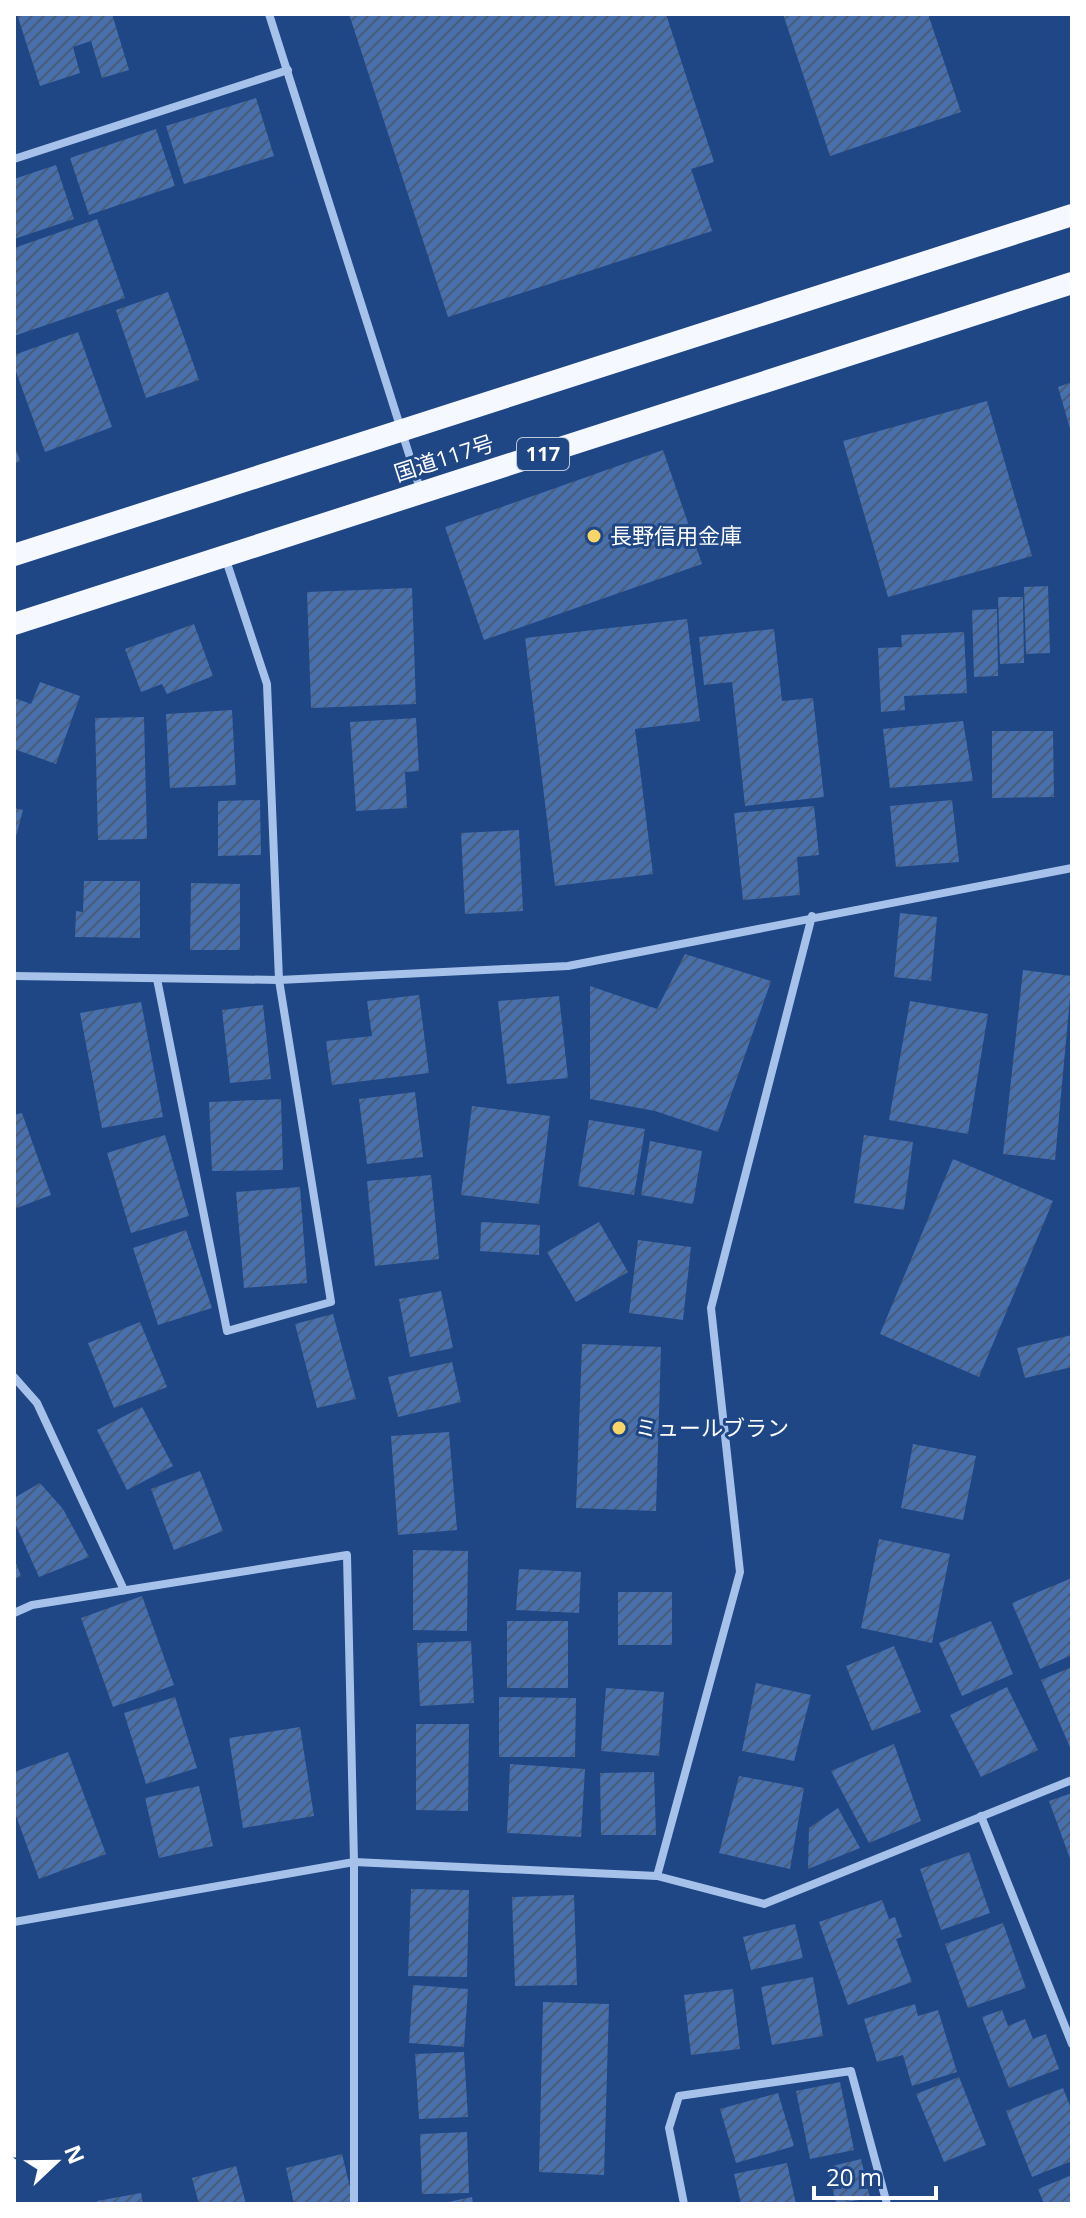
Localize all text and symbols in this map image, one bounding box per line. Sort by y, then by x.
street label: 国道117号 [390,427,498,487]
road number: 117 [517,438,569,470]
place label: 長野信用金庫 [610,520,742,550]
marker: 長野信用金庫 [585,527,603,545]
place label: ミュールブラン [635,1412,789,1442]
marker: ミュールブラン [610,1419,628,1437]
north arrow [16,2122,96,2202]
text: N [58,2140,93,2168]
scale bar [814,2150,936,2200]
text: 20 m [826,2160,882,2193]

